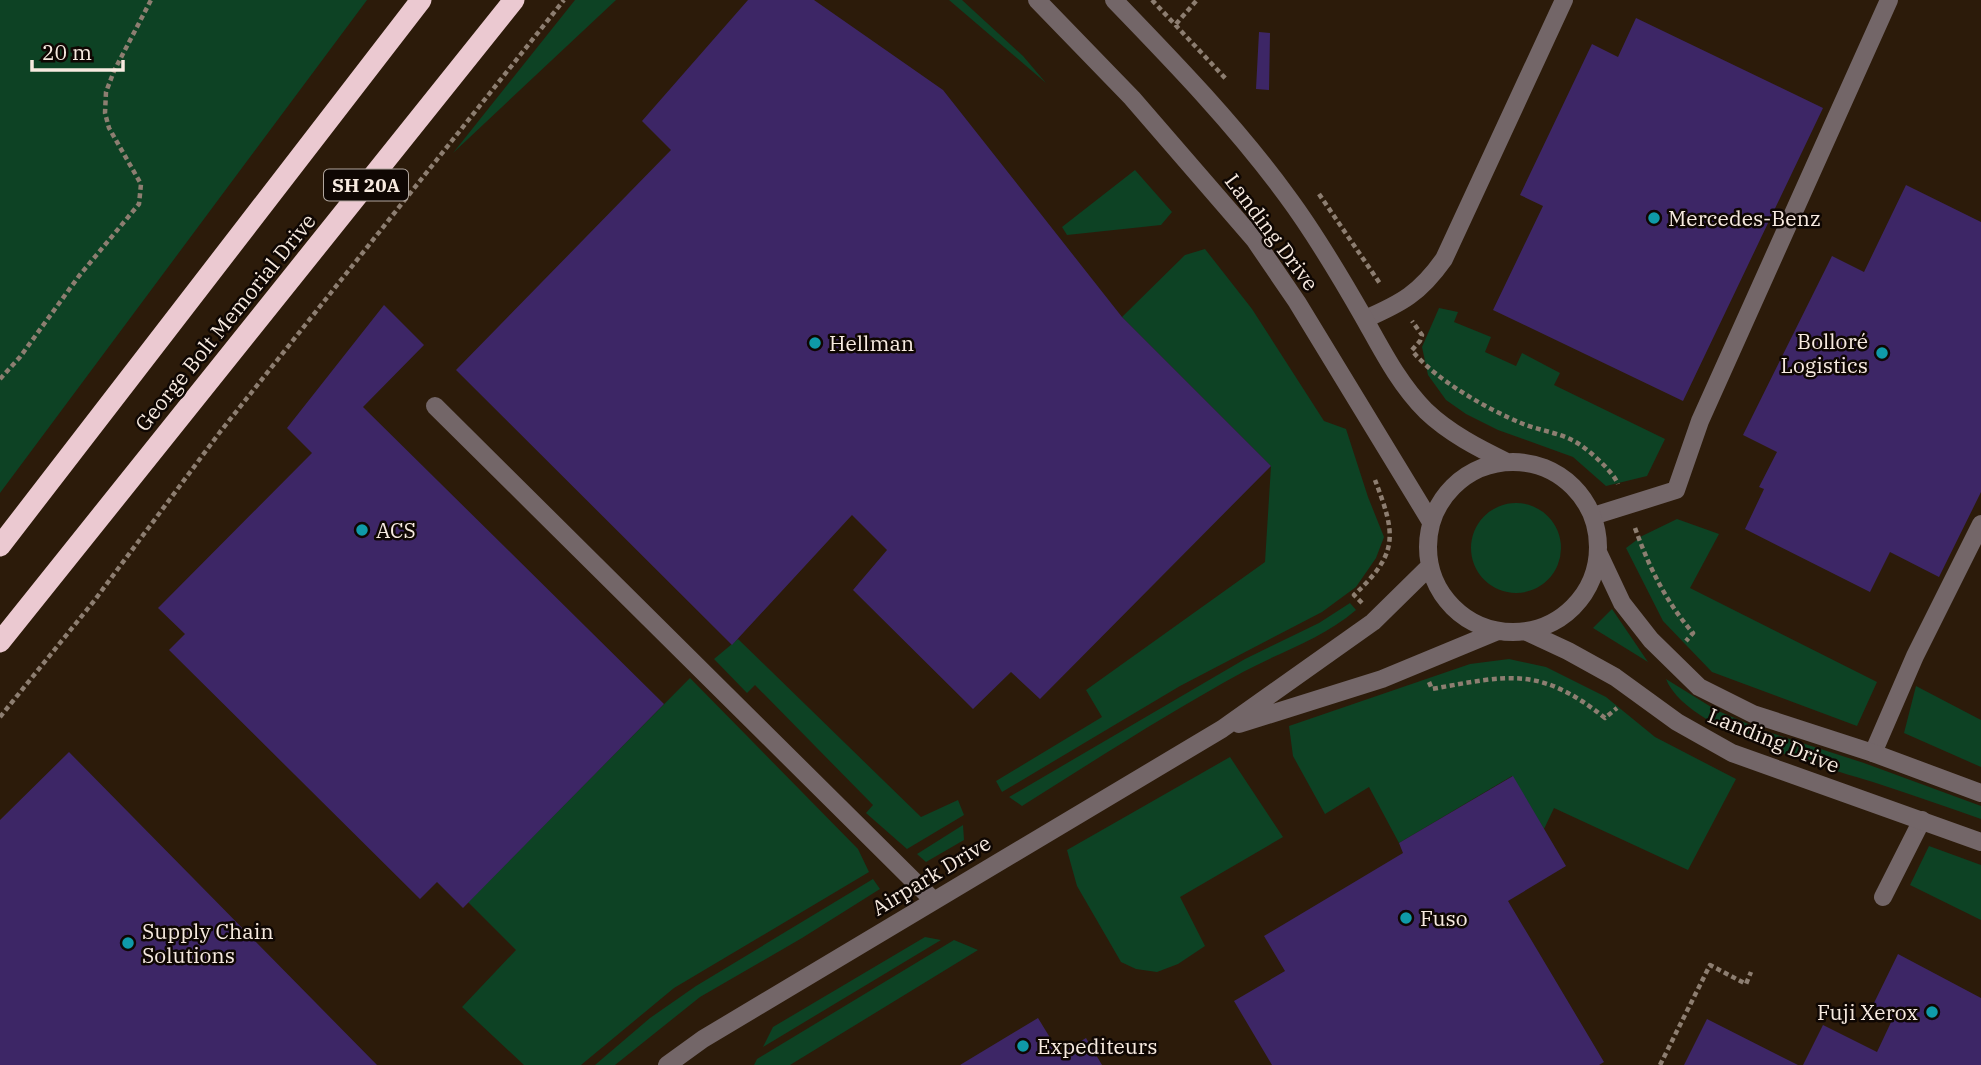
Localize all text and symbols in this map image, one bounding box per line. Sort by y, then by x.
scale bar [32,28,122,72]
text: 20 m [42,38,92,66]
street label: Landing Drive [1219,168,1325,296]
road number: SH 20A [324,169,408,200]
place label: Mercedes-Benz [1668,204,1821,232]
street label: George Bolt Memorial Drive [128,207,322,437]
marker: Mercedes-Benz [1646,210,1662,226]
place label: Bolloré Logistics [1780,327,1868,379]
place label: Hellman [829,329,914,357]
marker: Hellman [807,335,823,351]
marker: Bolloré Logistics [1874,345,1890,361]
place label: ACS [376,516,416,544]
marker: ACS [354,522,370,538]
street label: Landing Drive [1704,701,1844,779]
street label: Airpark Drive [866,828,996,922]
place label: Fuso [1420,904,1468,932]
marker: Fuso [1398,910,1414,926]
place label: Supply Chain Solutions [142,917,274,969]
marker: Supply Chain Solutions [120,935,136,951]
place label: Fuji Xerox [1817,998,1918,1026]
marker: Fuji Xerox [1924,1004,1940,1020]
place label: Expediteurs [1037,1032,1157,1060]
marker: Expediteurs [1015,1038,1031,1054]

